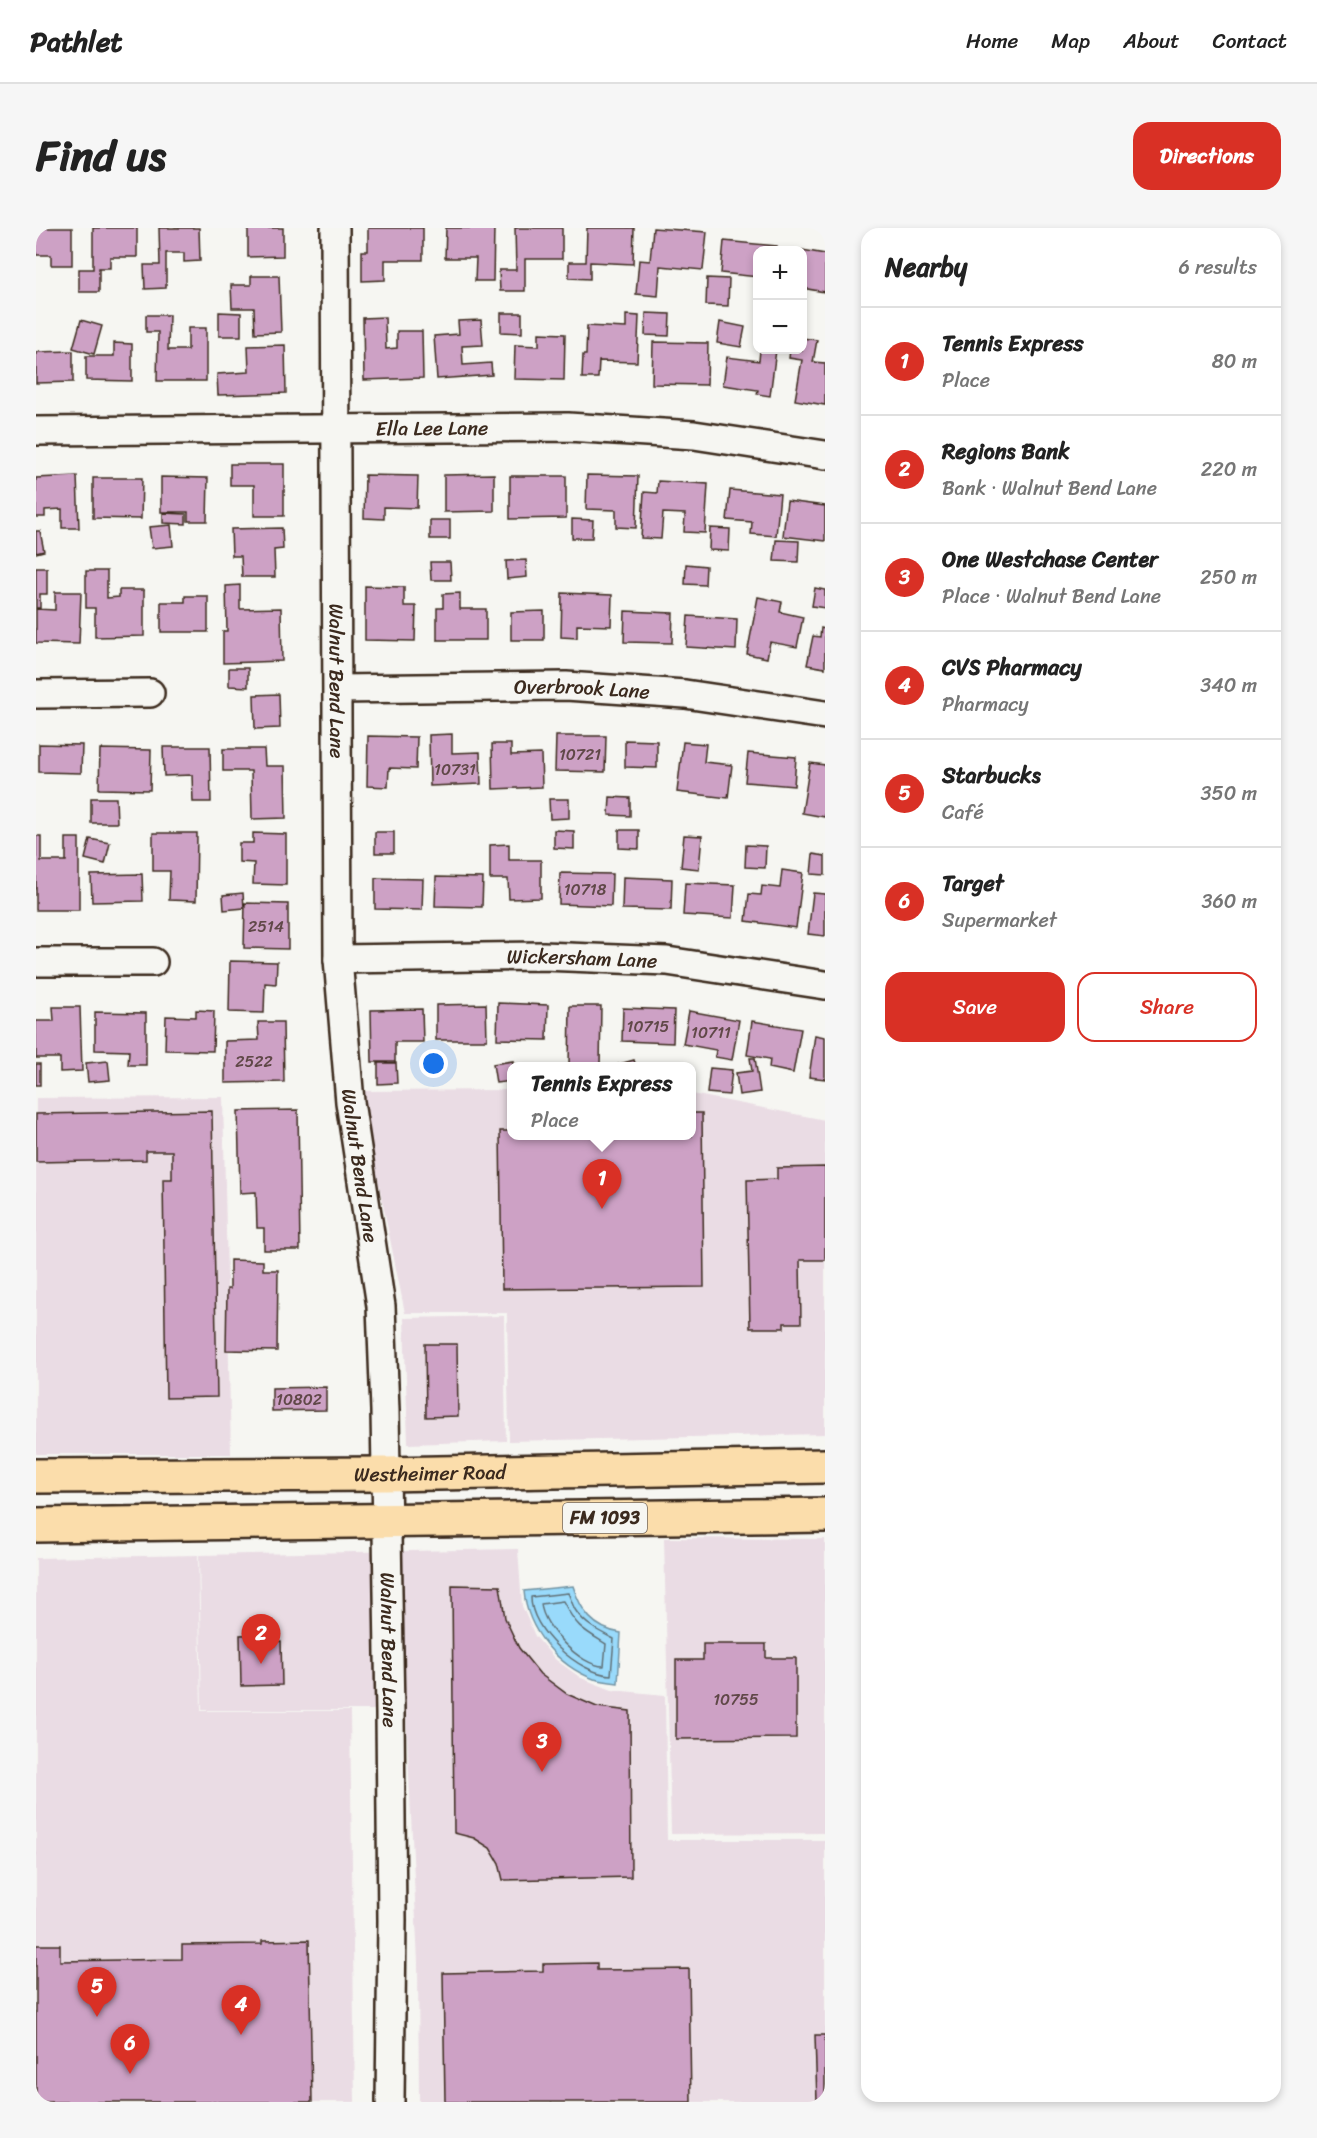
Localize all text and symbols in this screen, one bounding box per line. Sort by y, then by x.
text: Pathlet [30,17,123,66]
text: Home [966,22,1018,60]
text: Map [1051,22,1090,60]
text: About [1123,22,1180,60]
text: Contact [1213,22,1287,60]
text: Find us [36,119,166,193]
button: Directions [1133,122,1281,190]
text: Nearby [885,244,967,290]
map controls [753,246,807,354]
button: + [753,246,807,300]
text: 6 results [1178,250,1257,285]
button: − [753,300,807,354]
text: Tennis Express [942,324,1084,363]
text: 1 [900,344,909,379]
text: 80 m [1212,344,1257,379]
text: Place [942,363,990,398]
street label: Ella Lee Lane [376,410,488,446]
text: Regions Bank [942,432,1070,471]
text: 2 [899,452,910,487]
text: 220 m [1201,452,1257,487]
text: Bank · Walnut Bend Lane [942,471,1157,506]
text: One Westchase Center [942,540,1158,579]
text: 3 [899,560,910,595]
text: 250 m [1200,560,1257,595]
text: Place · Walnut Bend Lane [942,579,1161,614]
street label: Walnut Bend Lane [319,603,355,759]
text: CVS Pharmacy [942,648,1082,687]
text: 4 [898,668,911,703]
text: 340 m [1200,668,1257,703]
street label: Overbrook Lane [514,669,651,709]
text: Pharmacy [942,687,1029,722]
house number: 10721 [559,740,601,769]
house number: 10731 [434,755,476,784]
text: Starbucks [942,756,1041,795]
text: 5 [898,776,911,811]
text: 350 m [1201,776,1257,811]
text: Café [942,795,984,830]
text: Target [942,864,1004,903]
house number: 10718 [564,875,607,904]
text: 6 [899,884,910,919]
text: 360 m [1201,884,1257,919]
text: Supermarket [942,903,1057,938]
house number: 2514 [248,912,284,941]
street label: Wickersham Lane [506,938,658,978]
button: Save [885,972,1065,1042]
button: Share [1077,972,1257,1042]
house number: 10715 [627,1012,670,1041]
house number: 10711 [691,1018,731,1047]
house number: 2522 [235,1047,273,1076]
your location [419,1049,448,1078]
popup [507,1062,696,1140]
text: Tennis Express [531,1064,672,1103]
street label: Walnut Bend Lane [331,1087,389,1245]
text: Place [531,1103,579,1138]
pin: 1 [582,1160,622,1209]
house number: 10802 [276,1385,322,1414]
street label: Westheimer Road [354,1454,508,1492]
road number: FM 1093 [563,1503,647,1533]
street label: Walnut Bend Lane [370,1572,408,1728]
pin: 2 [242,1614,280,1664]
house number: 10755 [713,1685,759,1714]
pin: 3 [522,1722,562,1772]
pin: 5 [78,1968,116,2017]
pin: 4 [222,1986,260,2035]
pin: 6 [110,2024,149,2074]

